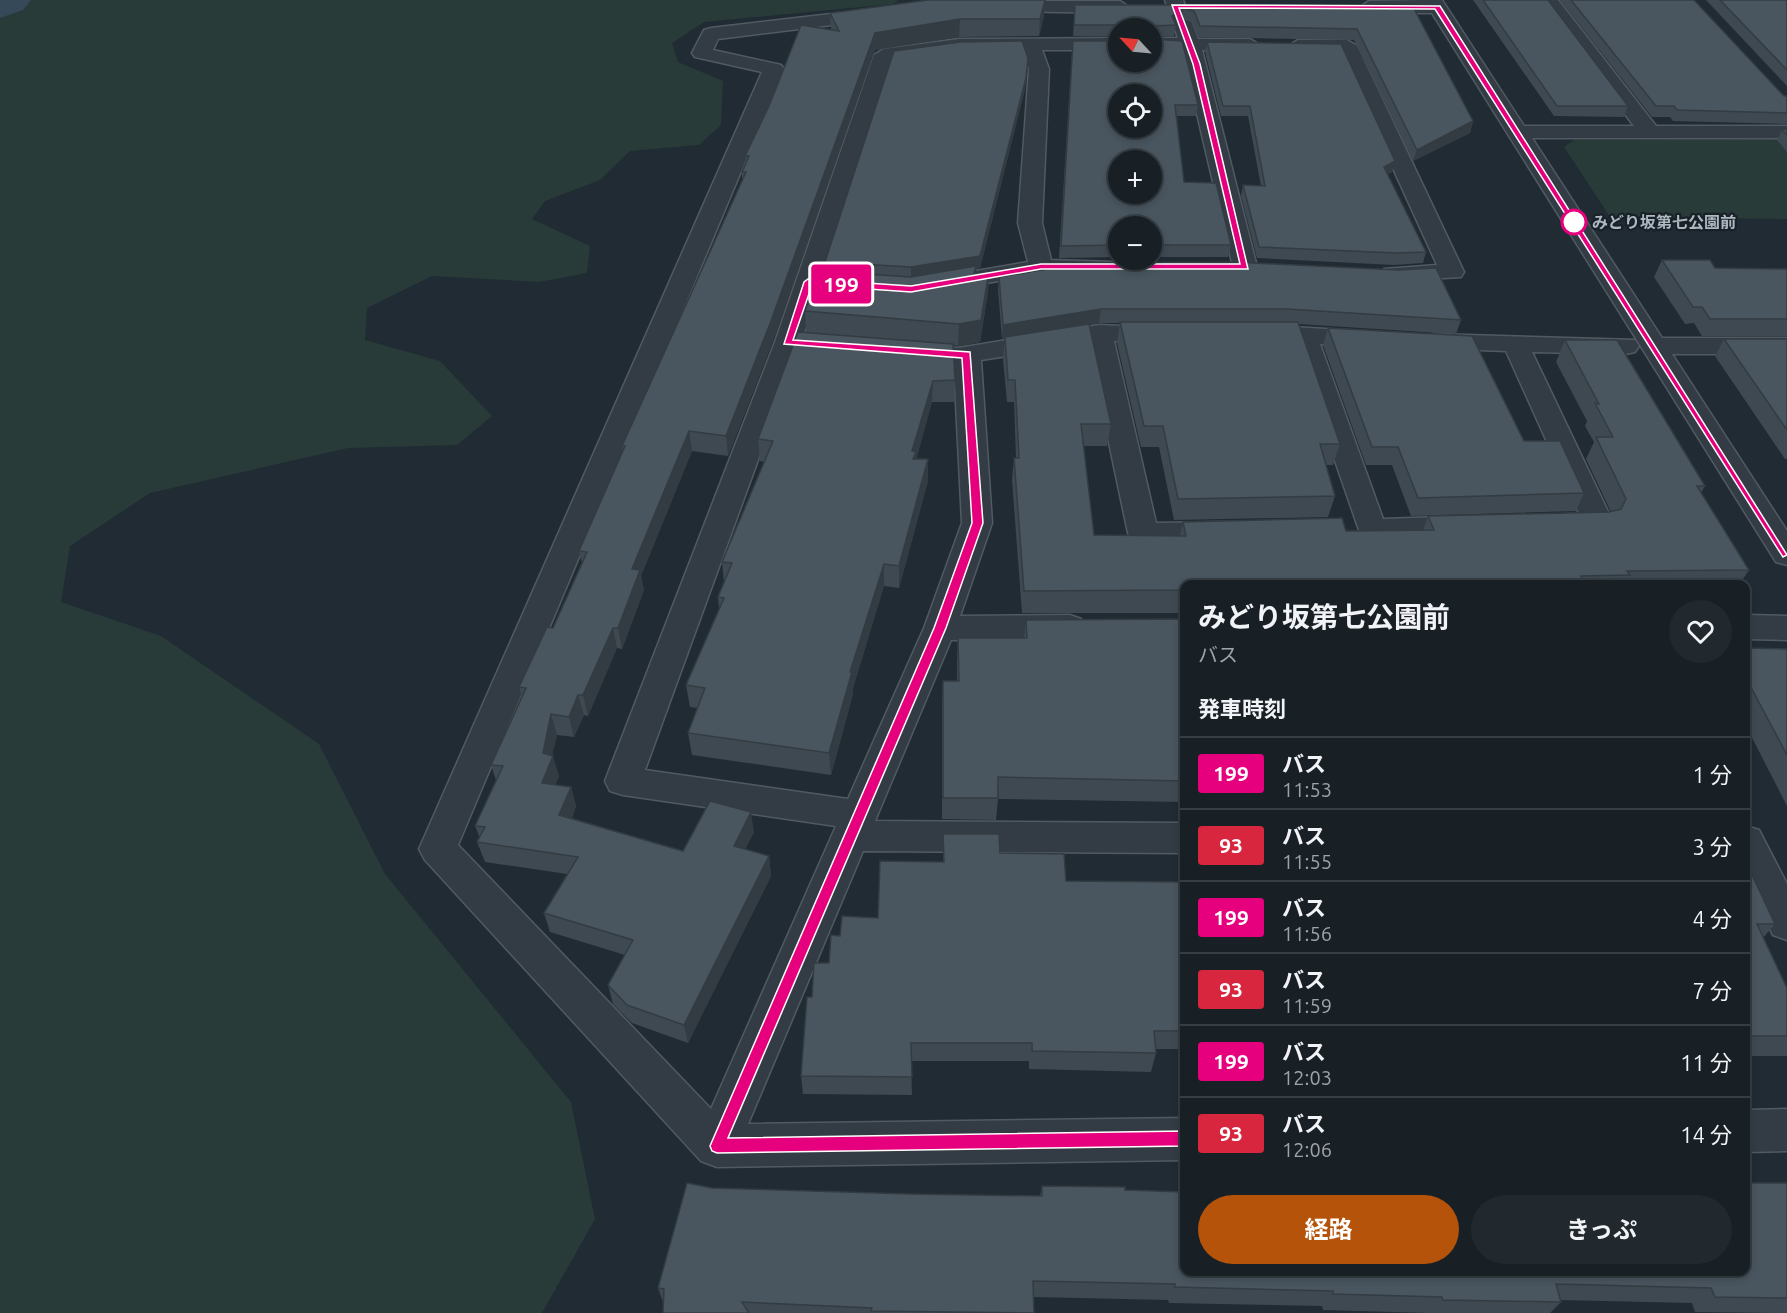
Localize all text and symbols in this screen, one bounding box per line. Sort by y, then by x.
north arrow [1108,18,1162,72]
map controls [1108,18,1162,270]
button: locate [1108,84,1162,138]
button: + [1108,150,1162,204]
marker: みどり坂第七公園前 [1561,209,1587,235]
place label: みどり坂第七公園前 [1592,213,1736,231]
button: − [1108,216,1162,270]
line badge: 199 [806,264,876,304]
text: 199 [823,272,859,296]
button: heart [1669,600,1732,663]
text: みどり坂第七公園前 [1198,601,1450,632]
text: バス [1198,643,1238,666]
text: 発車時刻 [1198,696,1286,721]
text: バス [1282,751,1326,776]
text: 199 [1213,761,1249,785]
text: 1 分 [1693,762,1732,787]
text: 11:53 [1282,778,1332,801]
text: バス [1282,823,1326,848]
text: 93 [1219,833,1243,857]
text: 3 分 [1693,834,1732,859]
text: 11:55 [1282,850,1332,873]
text: バス [1282,895,1326,920]
text: 199 [1213,905,1249,929]
text: 4 分 [1693,906,1732,931]
text: 11:56 [1282,922,1332,945]
text: バス [1282,967,1326,992]
text: 93 [1219,977,1243,1001]
text: 7 分 [1693,978,1732,1003]
text: 11:59 [1282,994,1332,1017]
text: バス [1282,1039,1326,1064]
text: 199 [1213,1049,1249,1073]
text: 11 分 [1680,1050,1732,1075]
text: 12:03 [1282,1066,1332,1089]
text: バス [1282,1111,1326,1136]
text: 93 [1219,1121,1243,1145]
text: 14 分 [1680,1122,1732,1147]
text: 12:06 [1282,1138,1332,1161]
button: 経路 [1198,1195,1459,1264]
button: きっぷ [1471,1195,1732,1264]

